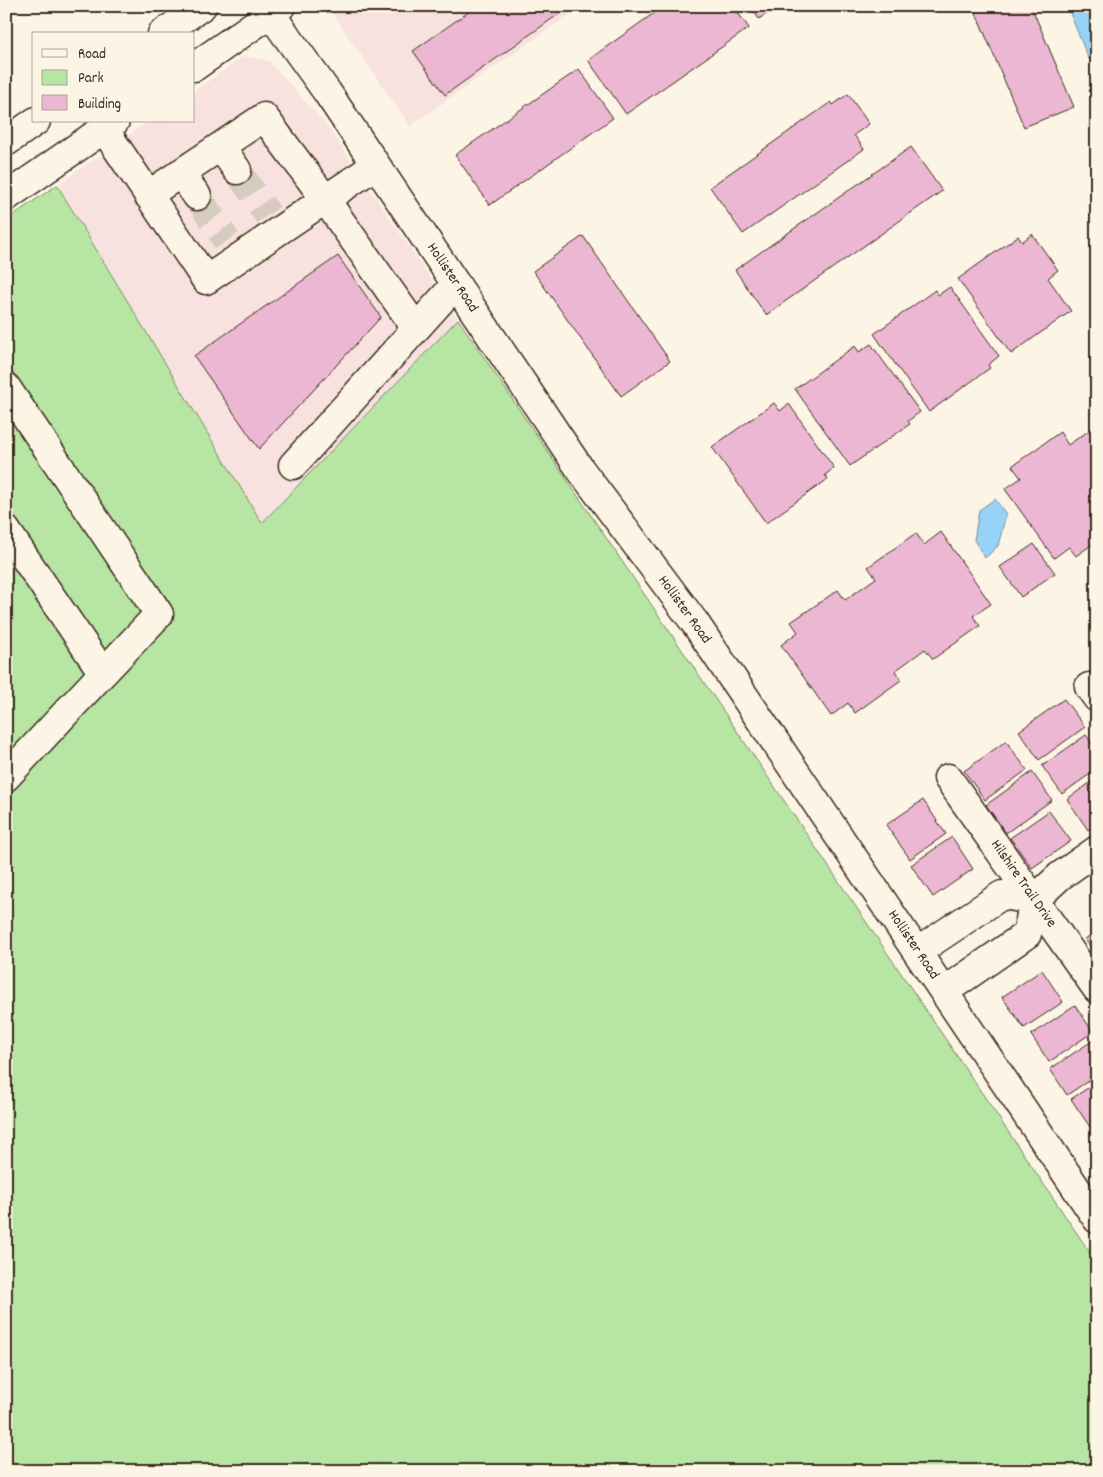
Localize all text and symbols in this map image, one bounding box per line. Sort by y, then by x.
legend [32,32,195,122]
text: Road [78,44,106,66]
text: Park [78,68,104,90]
text: Building [78,94,121,116]
street label: Hollister Road [421,239,483,317]
street label: Hollister Road [652,571,716,649]
street label: Hilshire Trail Drive [985,836,1062,933]
street label: Hollister Road [882,906,944,984]

